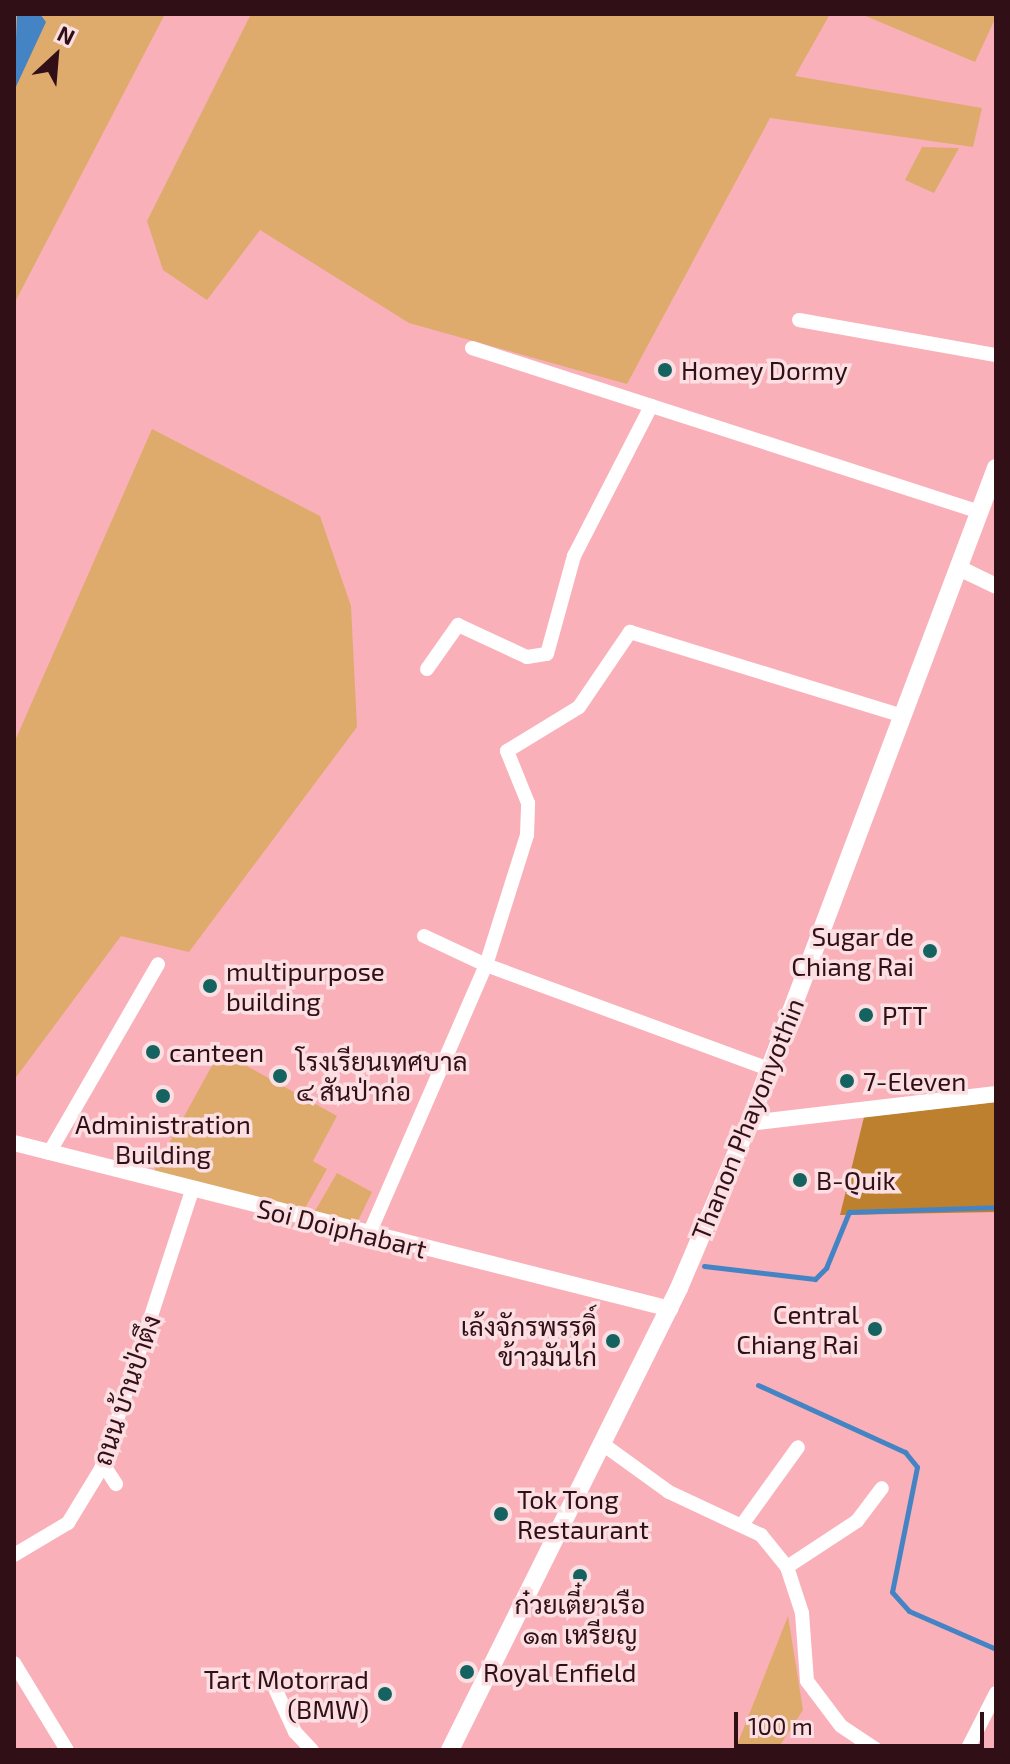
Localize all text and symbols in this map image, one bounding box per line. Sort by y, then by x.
north arrow [16,16,96,96]
text: N [54,19,79,50]
place label: Homey Dormy [681,354,848,386]
marker: Homey Dormy [656,361,674,379]
place label: Sugar de Chiang Rai [791,920,914,982]
marker: Sugar de Chiang Rai [921,942,939,960]
place label: multipurpose building [226,955,385,1016]
marker: multipurpose building [201,977,219,995]
street label: Thanon Phayonyothin [684,993,810,1245]
place label: PTT [882,999,928,1031]
marker: PTT [857,1006,875,1024]
place label: canteen [169,1036,264,1068]
marker: canteen [144,1043,162,1061]
place label: โรงเรียนเทศบาล ๔ สันป่าก่อ [296,1045,468,1106]
place label: 7-Eleven [863,1065,966,1097]
marker: โรงเรียนเทศบาล ๔ สันป่าก่อ [271,1067,289,1085]
marker: 7-Eleven [838,1072,856,1090]
marker: Administration Building [154,1087,172,1105]
place label: Administration Building [75,1108,251,1170]
place label: B-Quik [816,1164,896,1196]
marker: B-Quik [791,1171,809,1189]
street label: Soi Doiphabart [254,1192,430,1264]
place label: Central Chiang Rai [736,1298,859,1360]
place label: เล้งจักรพรรดิ์ ข้าวมันไก่ [461,1310,597,1372]
street label: ถนน บ้านป่าตึง [86,1311,166,1469]
marker: Central Chiang Rai [866,1320,884,1338]
marker: เล้งจักรพรรดิ์ ข้าวมันไก่ [604,1332,622,1350]
place label: Tok Tong Restaurant [517,1483,649,1544]
marker: Tok Tong Restaurant [492,1505,510,1523]
marker: ก๋วยเตี๋ยวเรือ ๑๓ เหรียญ [571,1567,589,1585]
place label: ก๋วยเตี๋ยวเรือ ๑๓ เหรียญ [514,1588,646,1650]
place label: Royal Enfield [483,1656,637,1688]
place label: Tart Motorrad (BMW) [204,1663,369,1724]
marker: Royal Enfield [458,1663,476,1681]
marker: Tart Motorrad (BMW) [376,1685,394,1703]
scale bar [738,1696,988,1746]
text: 100 m [748,1711,813,1740]

